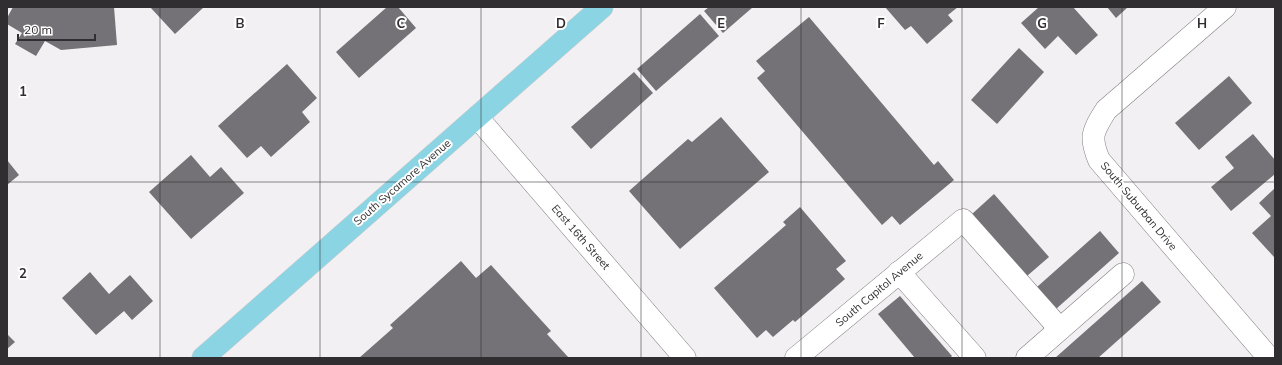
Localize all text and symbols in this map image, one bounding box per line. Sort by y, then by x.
text: B [236,15,245,31]
text: C [397,15,406,31]
text: D [556,15,566,31]
text: E [717,15,725,31]
text: F [877,15,885,31]
text: G [1037,15,1047,31]
text: H [1197,15,1207,31]
scale bar [18,16,95,42]
text: 20 m [24,22,52,37]
text: 1 [19,83,27,99]
street label: South Sycamore Avenue [351,136,453,228]
street label: South Suburban Drive [1098,159,1180,253]
street label: East 16th Street [549,201,613,273]
street label: South Capitol Avenue [832,248,926,330]
text: 2 [19,265,27,281]

